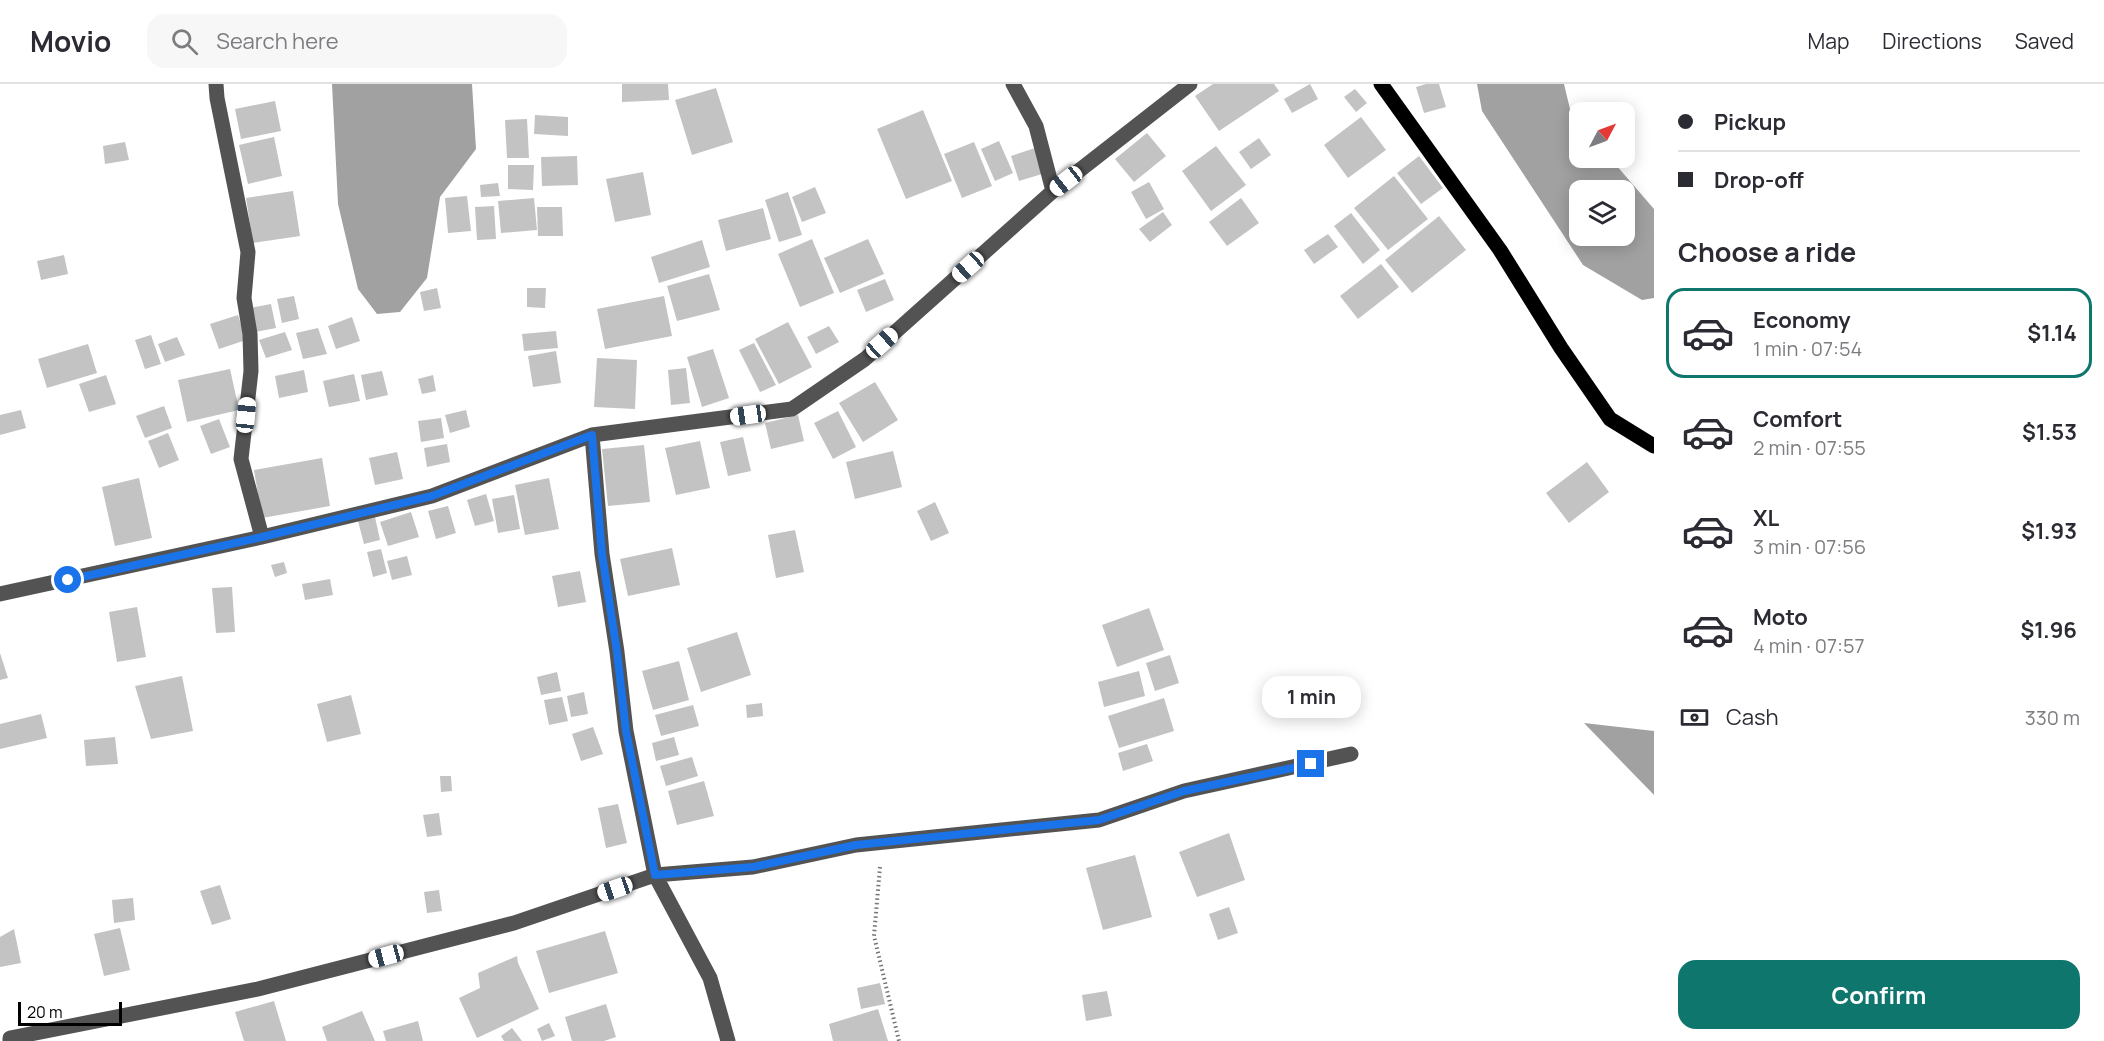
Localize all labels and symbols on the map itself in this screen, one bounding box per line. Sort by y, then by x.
north arrow [1569,102,1635,168]
car [1046,163,1086,199]
car [949,248,987,286]
car [863,324,901,362]
car [235,396,257,434]
car [729,404,767,426]
route start [54,566,81,593]
callout: 1 min [1262,677,1360,719]
route end [1297,750,1324,777]
car [595,875,635,903]
car [366,943,406,969]
scale bar [18,999,122,1026]

